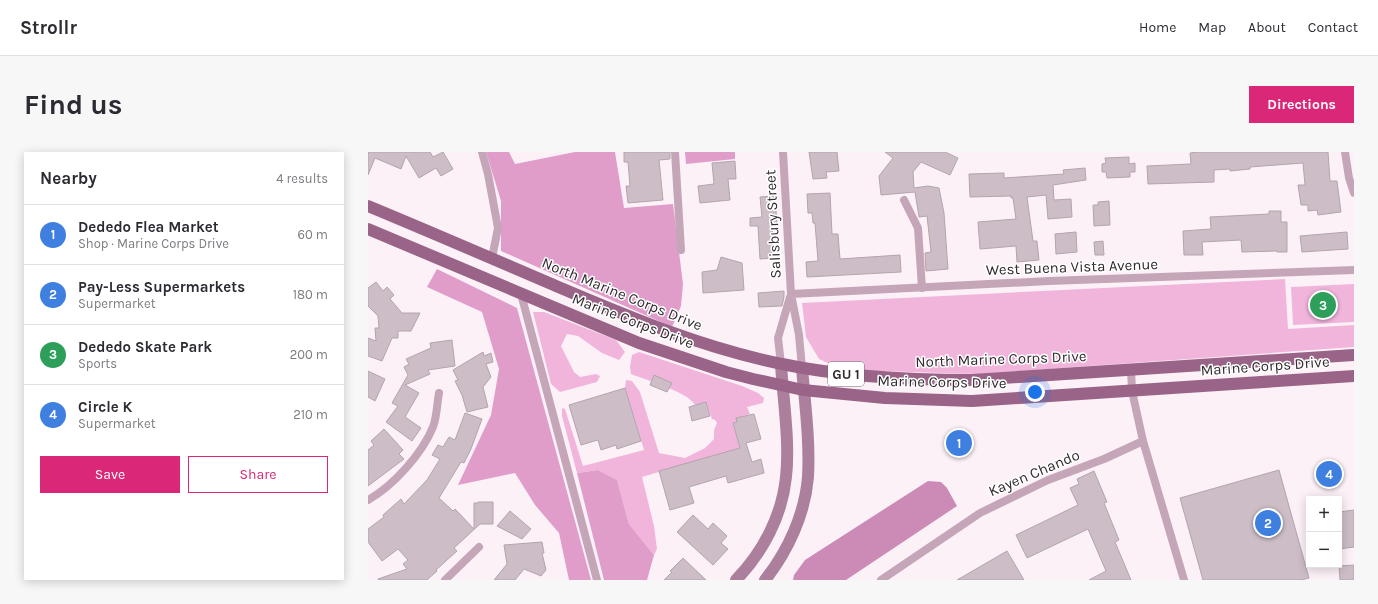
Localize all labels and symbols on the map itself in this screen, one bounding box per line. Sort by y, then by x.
street label: Salisbury Street [761,169,785,279]
street label: North Marine Corps Drive [539,254,705,334]
street label: West Buena Vista Avenue [986,255,1158,279]
street label: Marine Corps Drive [569,289,697,353]
pin: 3 [1310,290,1336,320]
street label: North Marine Corps Drive [915,347,1087,371]
street label: Marine Corps Drive [1200,353,1330,379]
road number: GU 1 [828,362,864,386]
street label: Marine Corps Drive [877,372,1007,392]
your location [1025,382,1045,402]
pin: 1 [946,428,972,458]
street label: Kayen Chando [986,446,1082,500]
pin: 4 [1316,459,1342,489]
pin: 2 [1255,508,1281,538]

